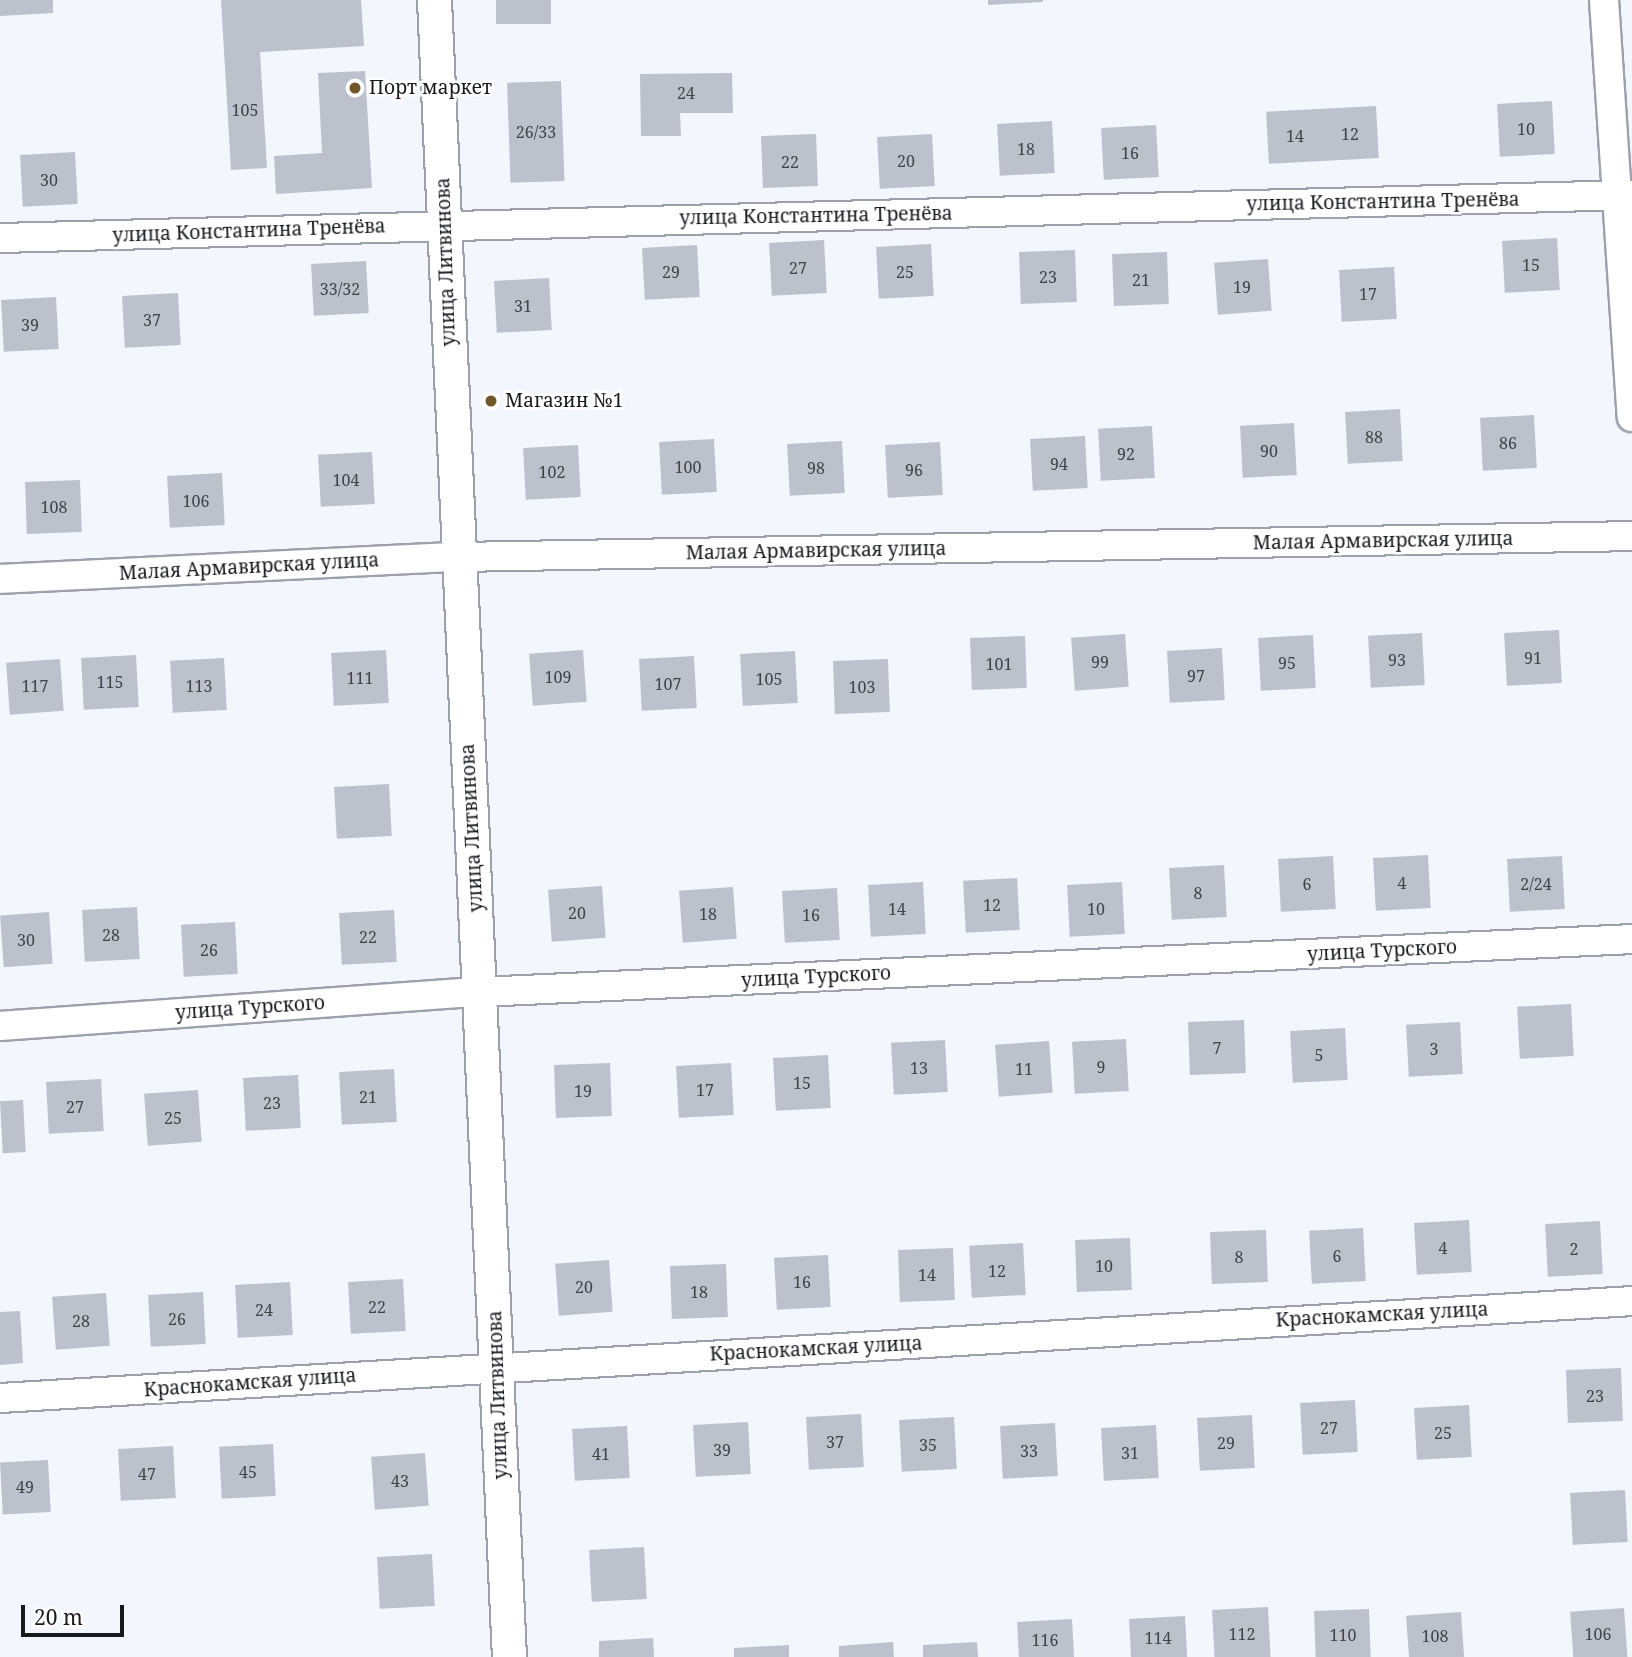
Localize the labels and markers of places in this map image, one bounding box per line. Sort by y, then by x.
place label: Порт маркет [369,77,492,99]
marker: Порт маркет [347,80,363,96]
place label: Магазин №1 [505,390,623,412]
marker: Магазин №1 [483,393,499,409]

